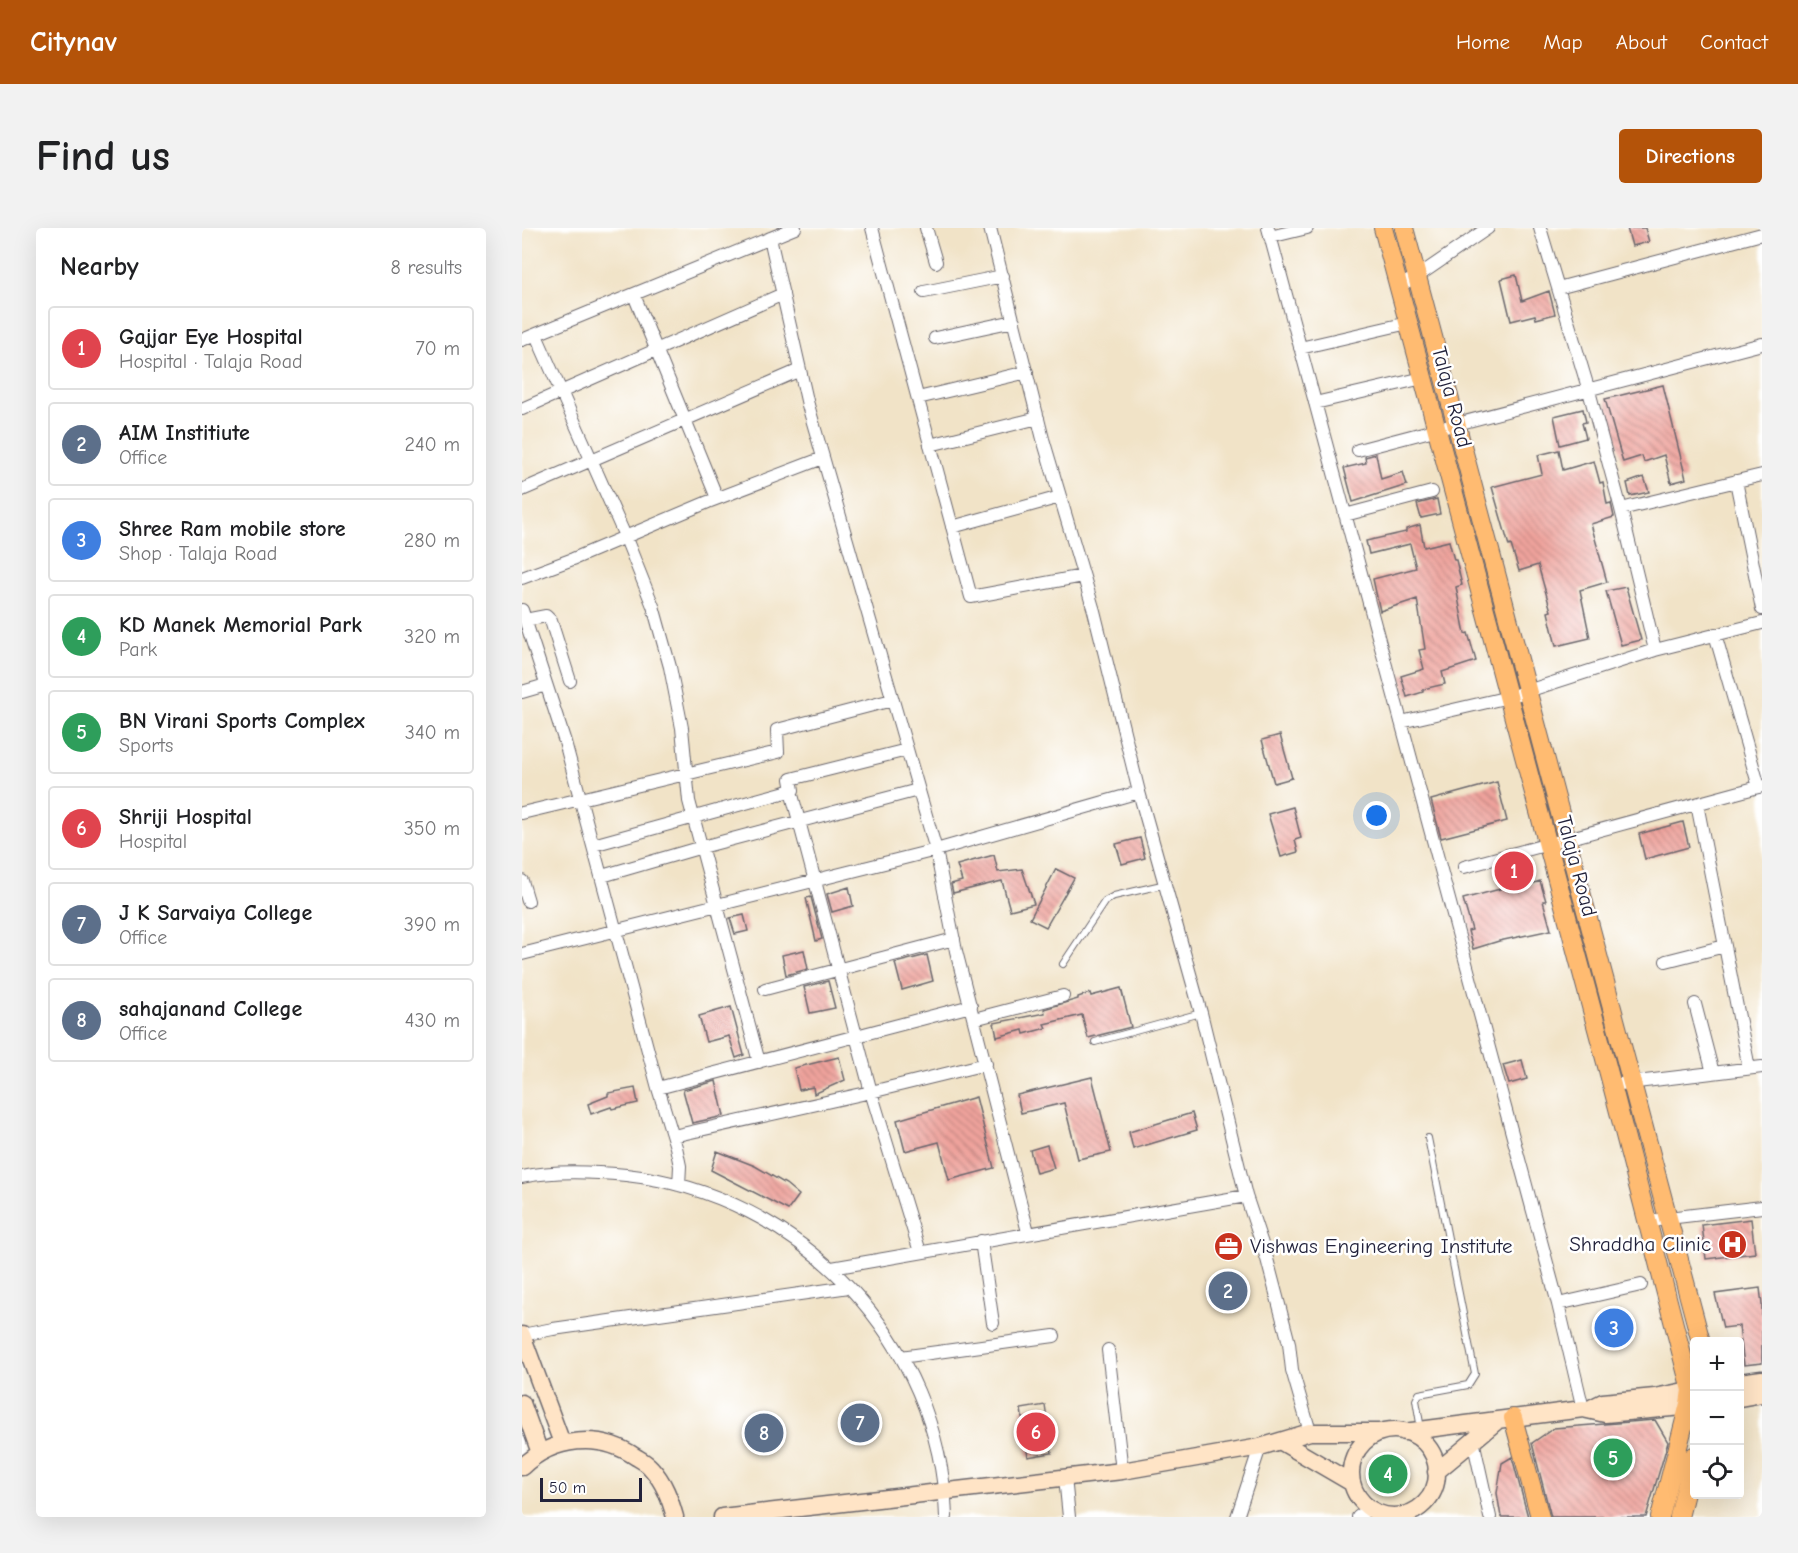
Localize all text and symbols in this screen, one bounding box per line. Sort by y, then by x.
text: Citynav [30,26,117,58]
text: Home [1456,30,1510,54]
text: Map [1543,30,1583,54]
text: About [1616,30,1667,54]
text: Contact [1700,30,1768,54]
button: Directions [1619,129,1762,183]
text: Find us [36,132,170,181]
text: Nearby [60,252,139,282]
text: 8 results [390,256,462,279]
text: Gajjar Eye Hospital [119,324,303,350]
text: 1 [78,337,85,360]
text: 70 m [415,337,460,360]
street label: Talaja Road [1427,344,1477,450]
text: Hospital · Talaja Road [119,350,303,373]
text: AIM Institiute [119,420,250,446]
text: 2 [77,433,86,456]
text: 240 m [405,433,460,456]
text: Office [119,446,167,469]
text: Shree Ram mobile store [119,516,346,542]
text: 3 [77,529,86,552]
text: 280 m [404,529,460,552]
text: Shop · Talaja Road [119,542,277,565]
text: KD Manek Memorial Park [119,612,362,638]
text: 4 [77,625,86,648]
text: 320 m [404,625,460,648]
text: Park [119,638,157,661]
text: BN Virani Sports Complex [119,708,365,734]
text: 5 [76,721,87,744]
text: 340 m [405,721,460,744]
text: Sports [119,734,173,757]
your location [1362,801,1391,830]
text: Shriji Hospital [119,804,252,830]
street label: Talaja Road [1552,813,1602,919]
text: 6 [76,817,87,840]
text: 350 m [404,817,460,840]
text: Hospital [119,830,187,853]
pin: 1 [1494,848,1534,894]
text: J K Sarvaiya College [119,900,312,926]
text: 7 [77,913,86,936]
text: 390 m [404,913,460,936]
text: Office [119,926,167,949]
text: sahajanand College [119,996,302,1022]
text: 8 [76,1009,87,1032]
text: 430 m [405,1009,460,1032]
text: Office [119,1022,167,1045]
hospital icon: Shraddha Clinic [1716,1228,1748,1260]
office icon: Vishwas Engineering Institute [1213,1230,1245,1262]
place label: Shraddha Clinic [1569,1232,1711,1256]
place label: Vishwas Engineering Institute [1250,1234,1512,1258]
pin: 2 [1208,1268,1248,1314]
pin: 3 [1594,1306,1634,1350]
map controls [1690,1337,1744,1499]
button: + [1690,1337,1744,1391]
button: − [1690,1391,1744,1445]
pin: 7 [840,1400,880,1446]
pin: 8 [744,1410,784,1456]
pin: 6 [1016,1410,1056,1454]
pin: 5 [1594,1436,1632,1480]
button: locate [1690,1445,1744,1499]
pin: 4 [1368,1452,1408,1496]
scale bar [540,1475,642,1502]
text: 50 m [549,1479,586,1497]

